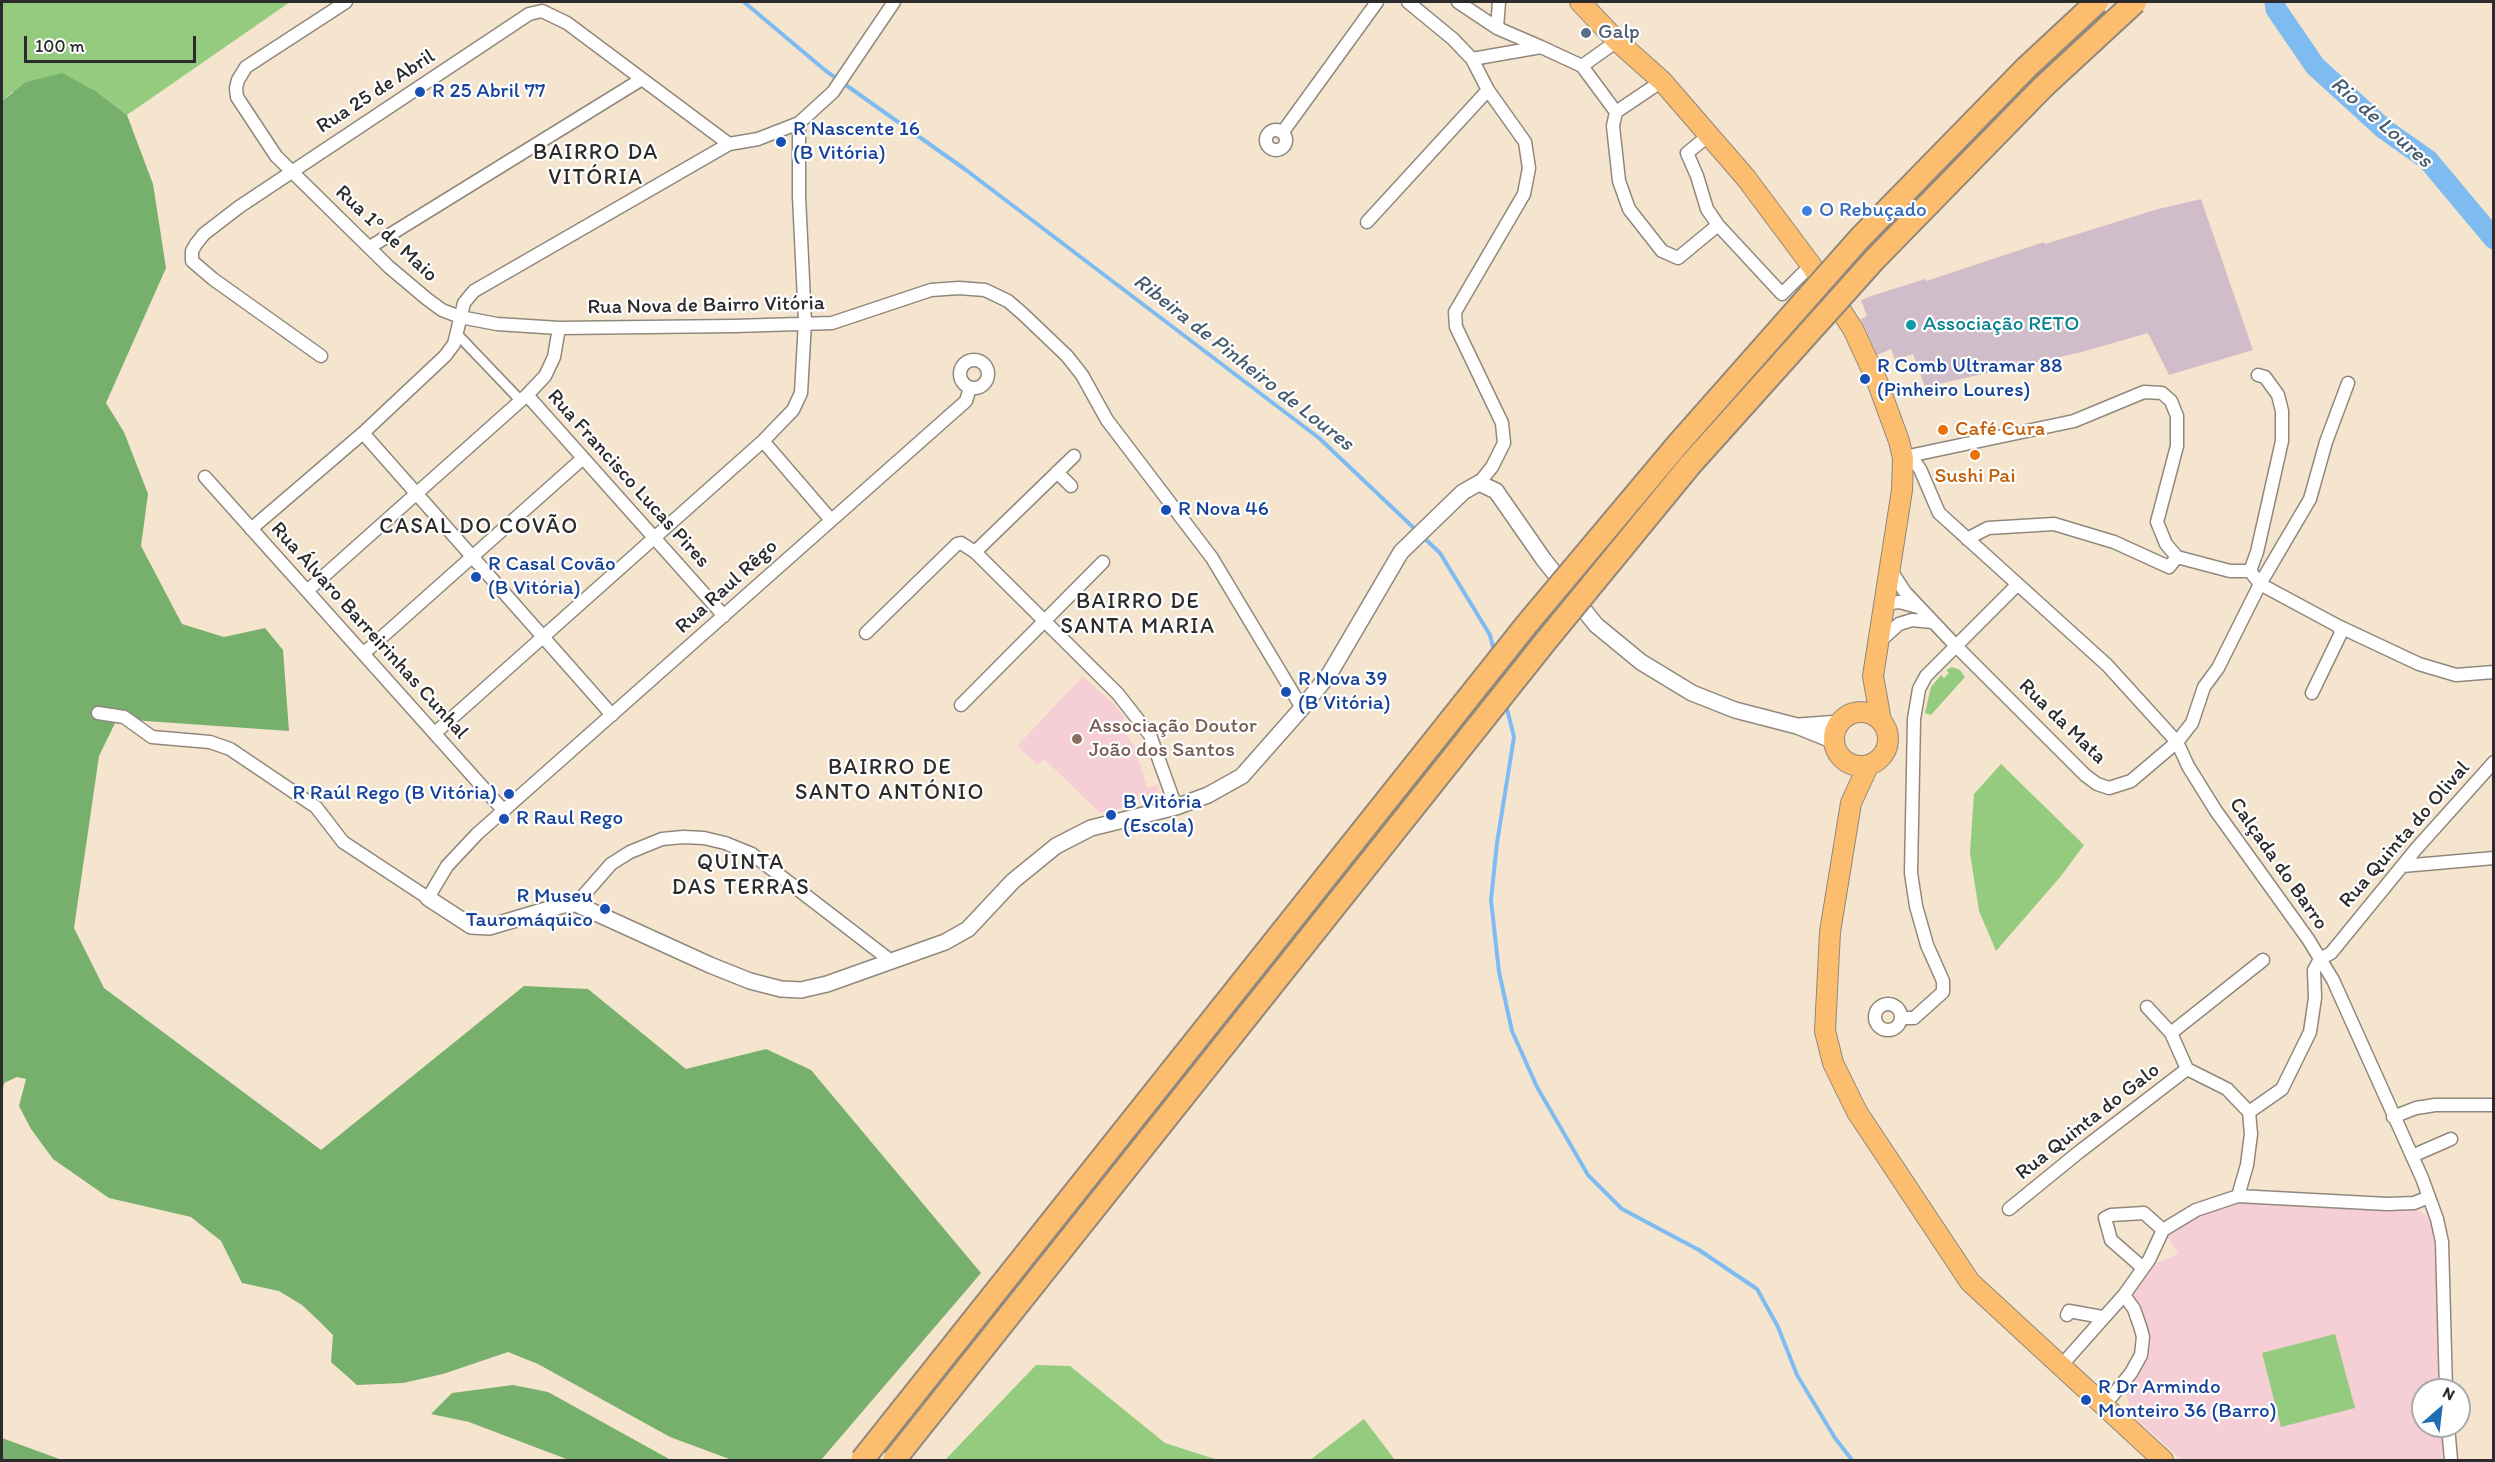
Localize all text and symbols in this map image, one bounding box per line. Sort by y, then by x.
place label: Galp [1598,20,1640,46]
scale bar [27,24,200,62]
marker: Galp [1579,26,1593,40]
text: 100 m [35,35,85,57]
street label: Rua 25 de Abril [312,44,440,140]
water label: Rio de Loures [2325,72,2437,174]
place label: R 25 Abril 77 [432,79,545,105]
marker: R 25 Abril 77 [413,85,427,99]
place label: R Nascente 16 (B Vitória) [793,117,920,167]
marker: R Nascente 16 (B Vitória) [774,135,788,149]
district label: BAIRRO DA VITÓRIA [534,140,658,192]
street label: Rua 1º de Maio [330,180,442,288]
place label: O Rebuçado [1819,198,1927,224]
marker: O Rebuçado [1800,204,1814,218]
water label: Ribeira de Pinheiro de Loures [1128,269,1358,457]
street label: Rua Nova de Bairro Vitória [587,291,825,321]
place label: Associação RETO [1923,312,2079,338]
marker: Associação RETO [1904,318,1918,332]
place label: R Comb Ultramar 88 (Pinheiro Loures) [1877,354,2063,404]
marker: R Comb Ultramar 88 (Pinheiro Loures) [1858,372,1872,386]
street label: Rua Francisco Lucas Pires [541,385,715,573]
place label: Café Cura [1955,417,2045,443]
marker: Café Cura [1936,423,1950,437]
marker: Sushi Pai [1968,448,1982,462]
place label: Sushi Pai [1934,464,2016,490]
place label: R Nova 46 [1178,497,1269,523]
marker: R Nova 46 [1159,503,1173,517]
district label: CASAL DO COVÃO [379,514,579,540]
street label: Rua Álvaro Barreirinhas Cunhal [265,517,473,745]
street label: Rua Raul Rêgo [671,534,783,640]
place label: R Casal Covão (B Vitória) [488,552,616,602]
marker: R Casal Covão (B Vitória) [469,570,483,584]
district label: BAIRRO DE SANTA MARIA [1061,589,1215,640]
place label: R Nova 39 (B Vitória) [1298,667,1391,717]
street label: Rua da Mata [2013,674,2111,770]
marker: R Nova 39 (B Vitória) [1279,685,1293,699]
place label: Associação Doutor João dos Santos [1089,714,1257,764]
marker: Associação Doutor João dos Santos [1070,732,1084,746]
district label: BAIRRO DE SANTO ANTÓNIO [796,755,984,806]
street label: Rua Quinta do Olival [2334,756,2476,914]
place label: R Raúl Rego (B Vitória) [292,781,497,807]
marker: R Raúl Rego (B Vitória) [502,787,516,801]
place label: B Vitória (Escola) [1123,790,1202,840]
street label: Calçada do Barro [2223,793,2333,935]
place label: R Raul Rego [516,806,623,832]
marker: B Vitória (Escola) [1104,808,1118,822]
marker: R Raul Rego [497,812,511,826]
district label: QUINTA DAS TERRAS [672,850,810,902]
place label: R Museu Tauromáquico [466,884,593,934]
marker: R Museu Tauromáquico [598,902,612,916]
street label: Rua Quinta do Galo [2011,1058,2165,1186]
place label: R Dr Armindo Monteiro 36 (Barro) [2098,1375,2276,1425]
north arrow [2411,1378,2471,1438]
text: N [2440,1383,2458,1404]
marker: R Dr Armindo Monteiro 36 (Barro) [2079,1393,2093,1407]

